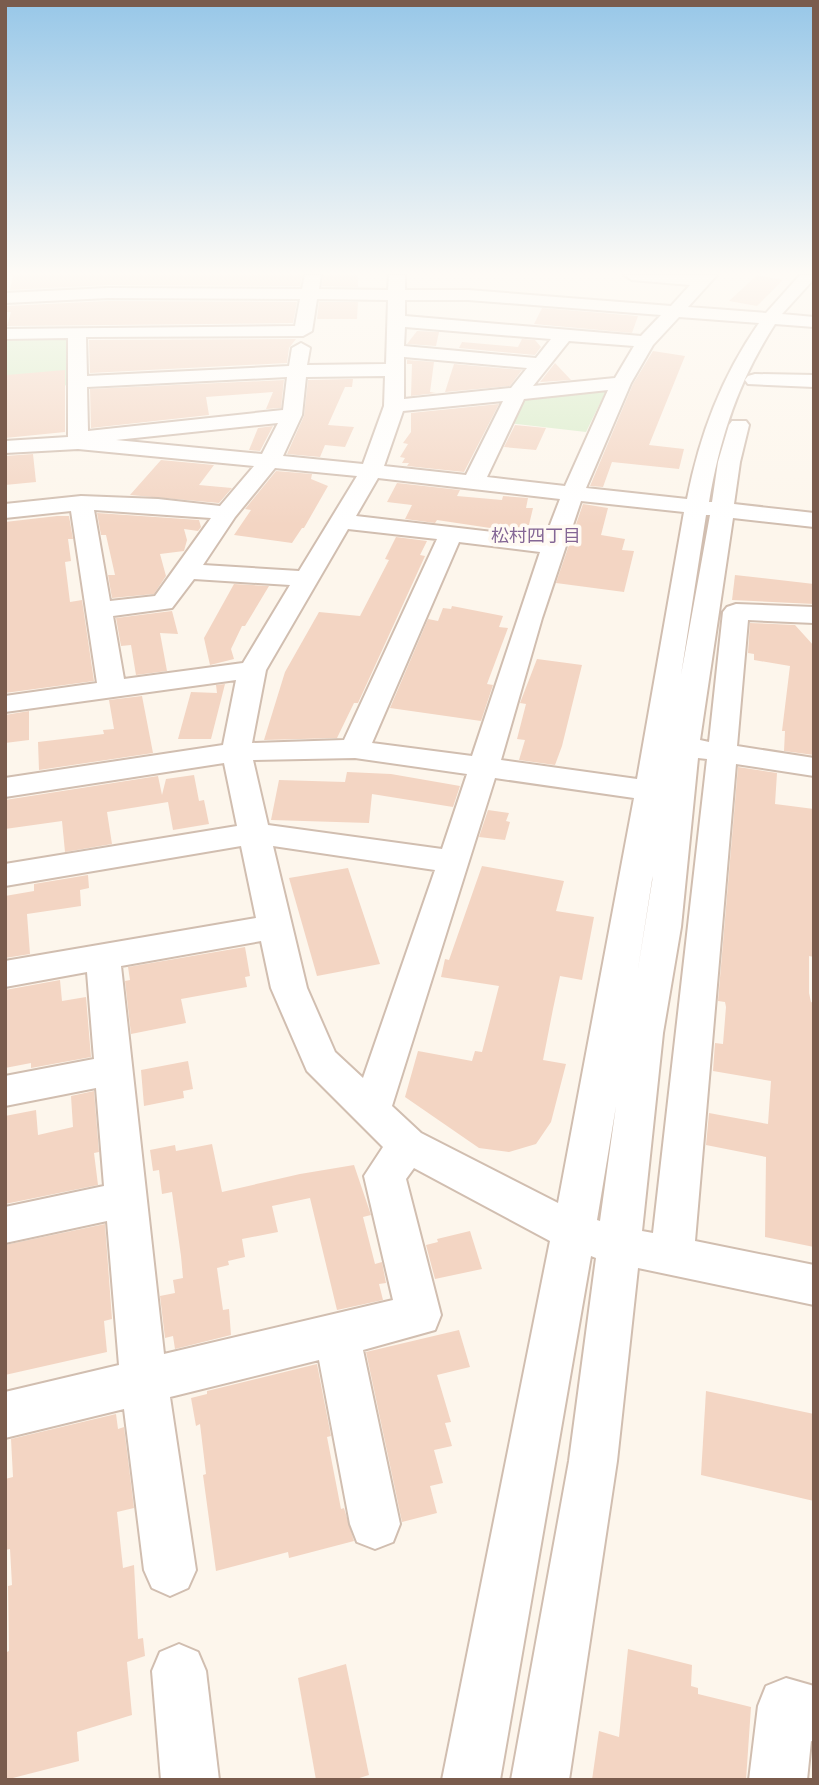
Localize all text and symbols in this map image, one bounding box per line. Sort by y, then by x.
district label: 松村四丁目 [491,525,581,547]

